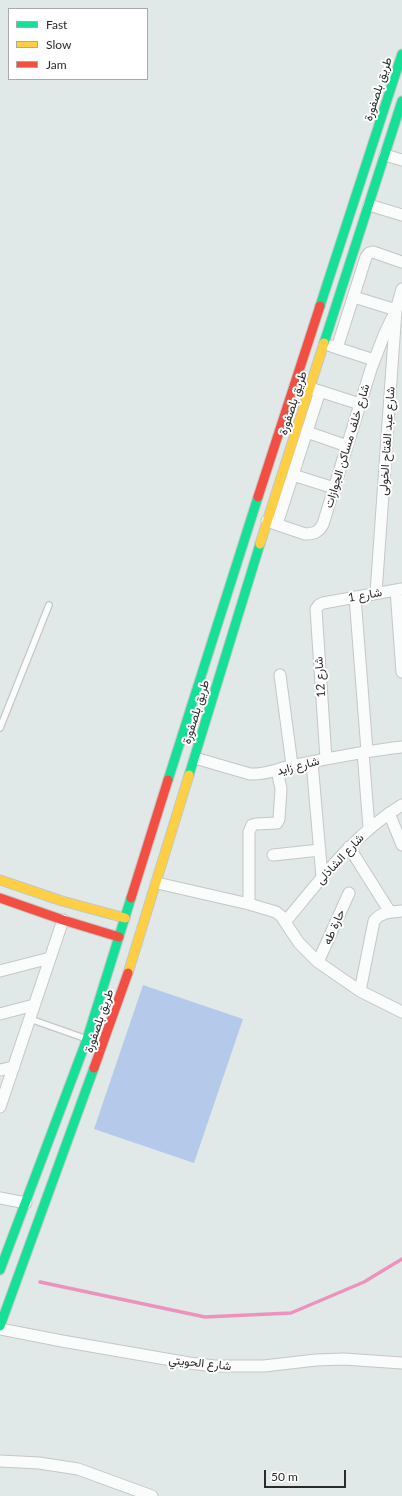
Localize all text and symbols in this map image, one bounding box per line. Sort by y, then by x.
legend [8,8,148,80]
text: Fast [46,17,67,32]
text: Slow [46,37,71,52]
street label: طريق بلصفورة [361,55,395,123]
text: Jam [46,57,67,72]
street label: طريق بلصفورة [276,369,310,437]
street label: شارع خلف مساكن الجوازات [321,382,373,510]
street label: شارع عبد الفتاح الخولى [376,386,398,496]
street label: شارع 1 [347,585,383,605]
street label: شارع 12 [311,656,329,698]
street label: طريق بلصفورة [179,678,213,746]
street label: شارع زايد [275,754,321,778]
street label: شارع الشاذلى [313,831,367,887]
street label: حارة طه [320,907,348,947]
street label: طريق بلصفورة [81,987,117,1055]
street label: شارع الحويتي [168,1353,232,1373]
scale bar [266,1462,348,1488]
text: 50 m [271,1469,298,1484]

